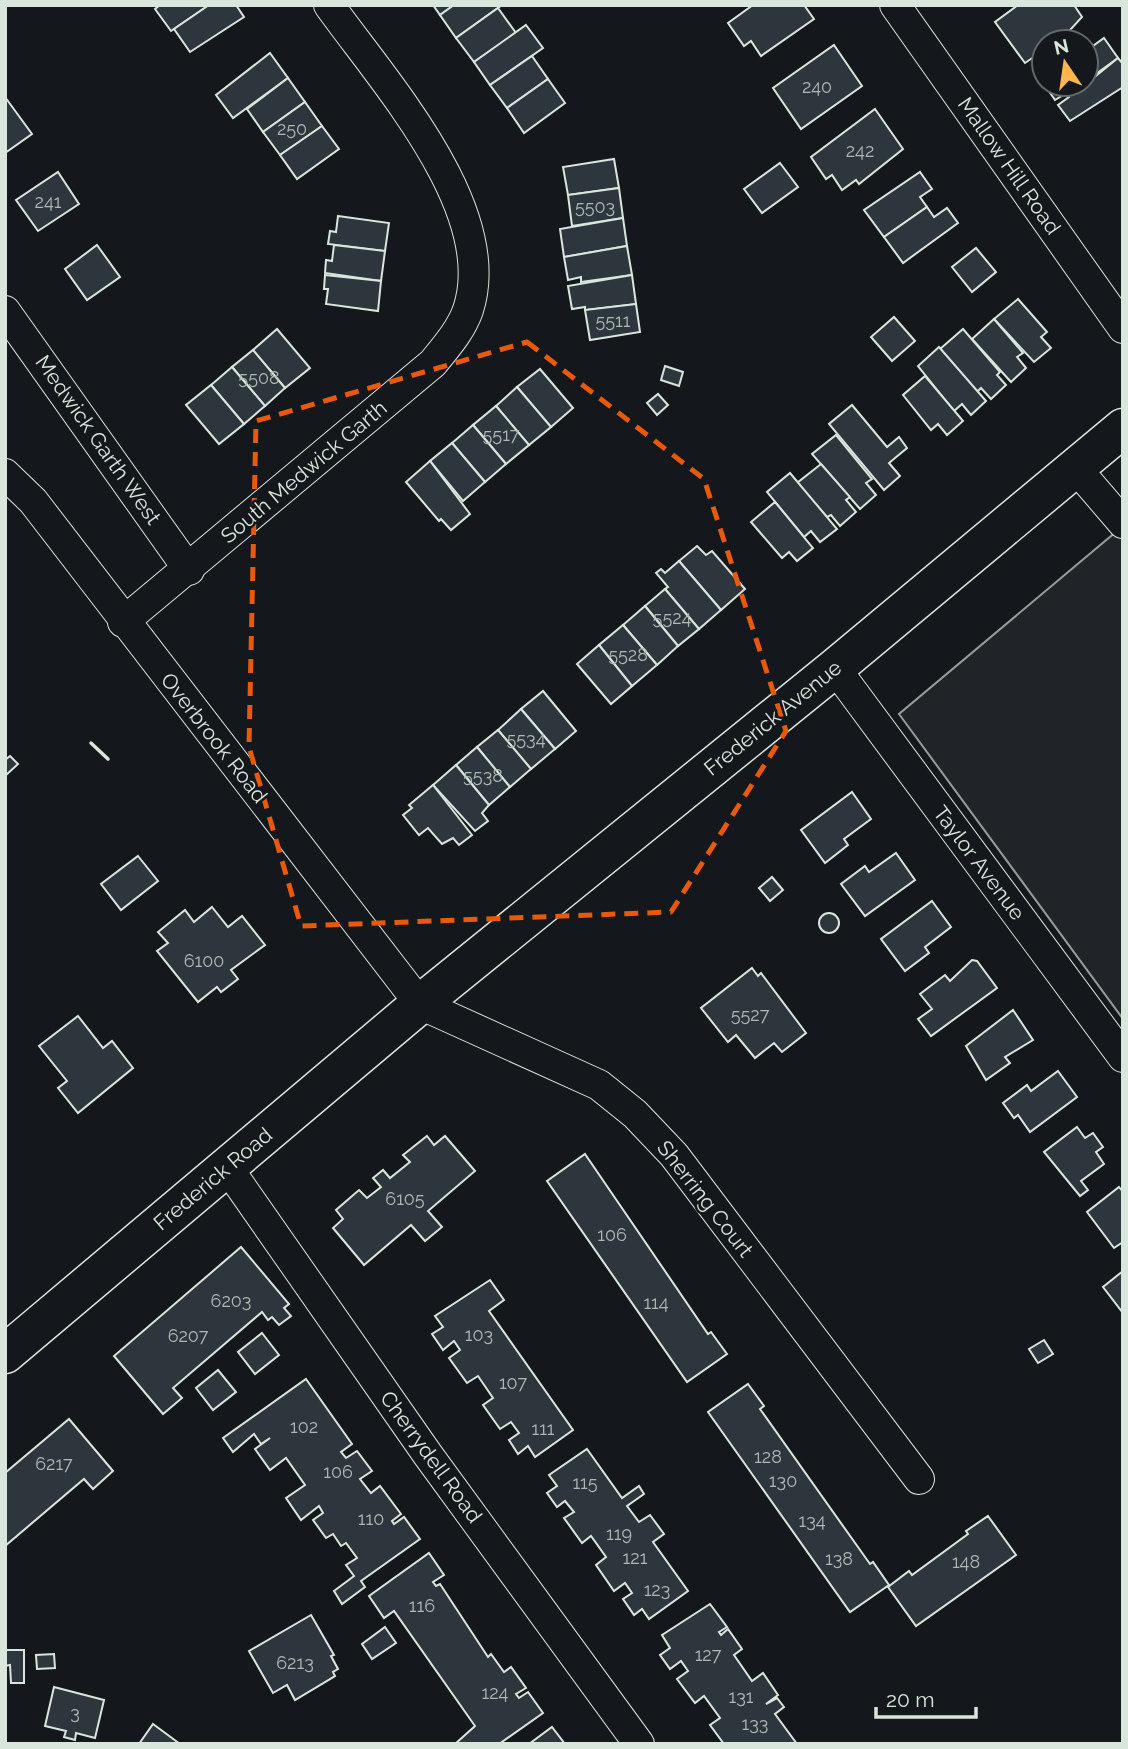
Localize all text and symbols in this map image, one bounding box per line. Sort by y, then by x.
north arrow [1030,28,1100,98]
text: N [1052,34,1071,59]
house number: 240 [802,76,832,97]
street label: Mallow Hill Road [953,92,1066,239]
house number: 250 [277,118,307,139]
house number: 242 [846,140,874,161]
house number: 241 [35,191,62,212]
house number: 5503 [575,196,615,217]
house number: 5511 [595,310,631,331]
street label: Medwick Garth West [30,350,166,529]
house number: 5508 [238,367,280,388]
street label: South Medwick Garth [216,395,392,548]
house number: 5517 [483,424,520,445]
house number: 5524 [653,607,692,628]
house number: 5528 [608,644,648,665]
street label: Frederick Avenue [699,655,846,781]
street label: Overbrook Road [156,668,273,808]
house number: 5534 [506,728,546,749]
house number: 5538 [463,765,503,786]
street label: Taylor Avenue [928,801,1030,925]
house number: 6100 [184,950,224,971]
house number: 5527 [731,1004,770,1025]
street label: Frederick Road [148,1122,277,1235]
street label: Sherring Court [652,1135,759,1262]
house number: 6105 [385,1188,425,1209]
house number: 106 [597,1224,627,1245]
house number: 6203 [211,1290,251,1311]
house number: 114 [643,1292,669,1313]
house number: 103 [465,1324,493,1345]
house number: 6207 [168,1325,209,1346]
house number: 107 [499,1372,527,1393]
street label: Cherrydell Road [375,1386,488,1527]
house number: 102 [290,1416,318,1437]
house number: 111 [531,1418,555,1439]
house number: 128 [754,1446,782,1467]
house number: 6217 [35,1453,73,1474]
house number: 106 [323,1461,353,1482]
house number: 130 [769,1470,797,1491]
house number: 115 [572,1472,598,1493]
house number: 110 [358,1508,384,1529]
house number: 134 [798,1510,826,1531]
house number: 119 [606,1523,632,1544]
house number: 121 [623,1547,648,1568]
house number: 138 [825,1548,853,1569]
house number: 148 [952,1551,980,1572]
house number: 123 [644,1579,670,1600]
house number: 116 [409,1595,435,1616]
house number: 127 [695,1644,722,1665]
house number: 6213 [276,1652,314,1673]
scale bar [876,1676,976,1720]
house number: 124 [482,1682,509,1703]
house number: 131 [728,1686,754,1707]
text: 20 m [886,1687,934,1712]
house number: 3 [70,1702,80,1723]
house number: 133 [742,1713,768,1734]

